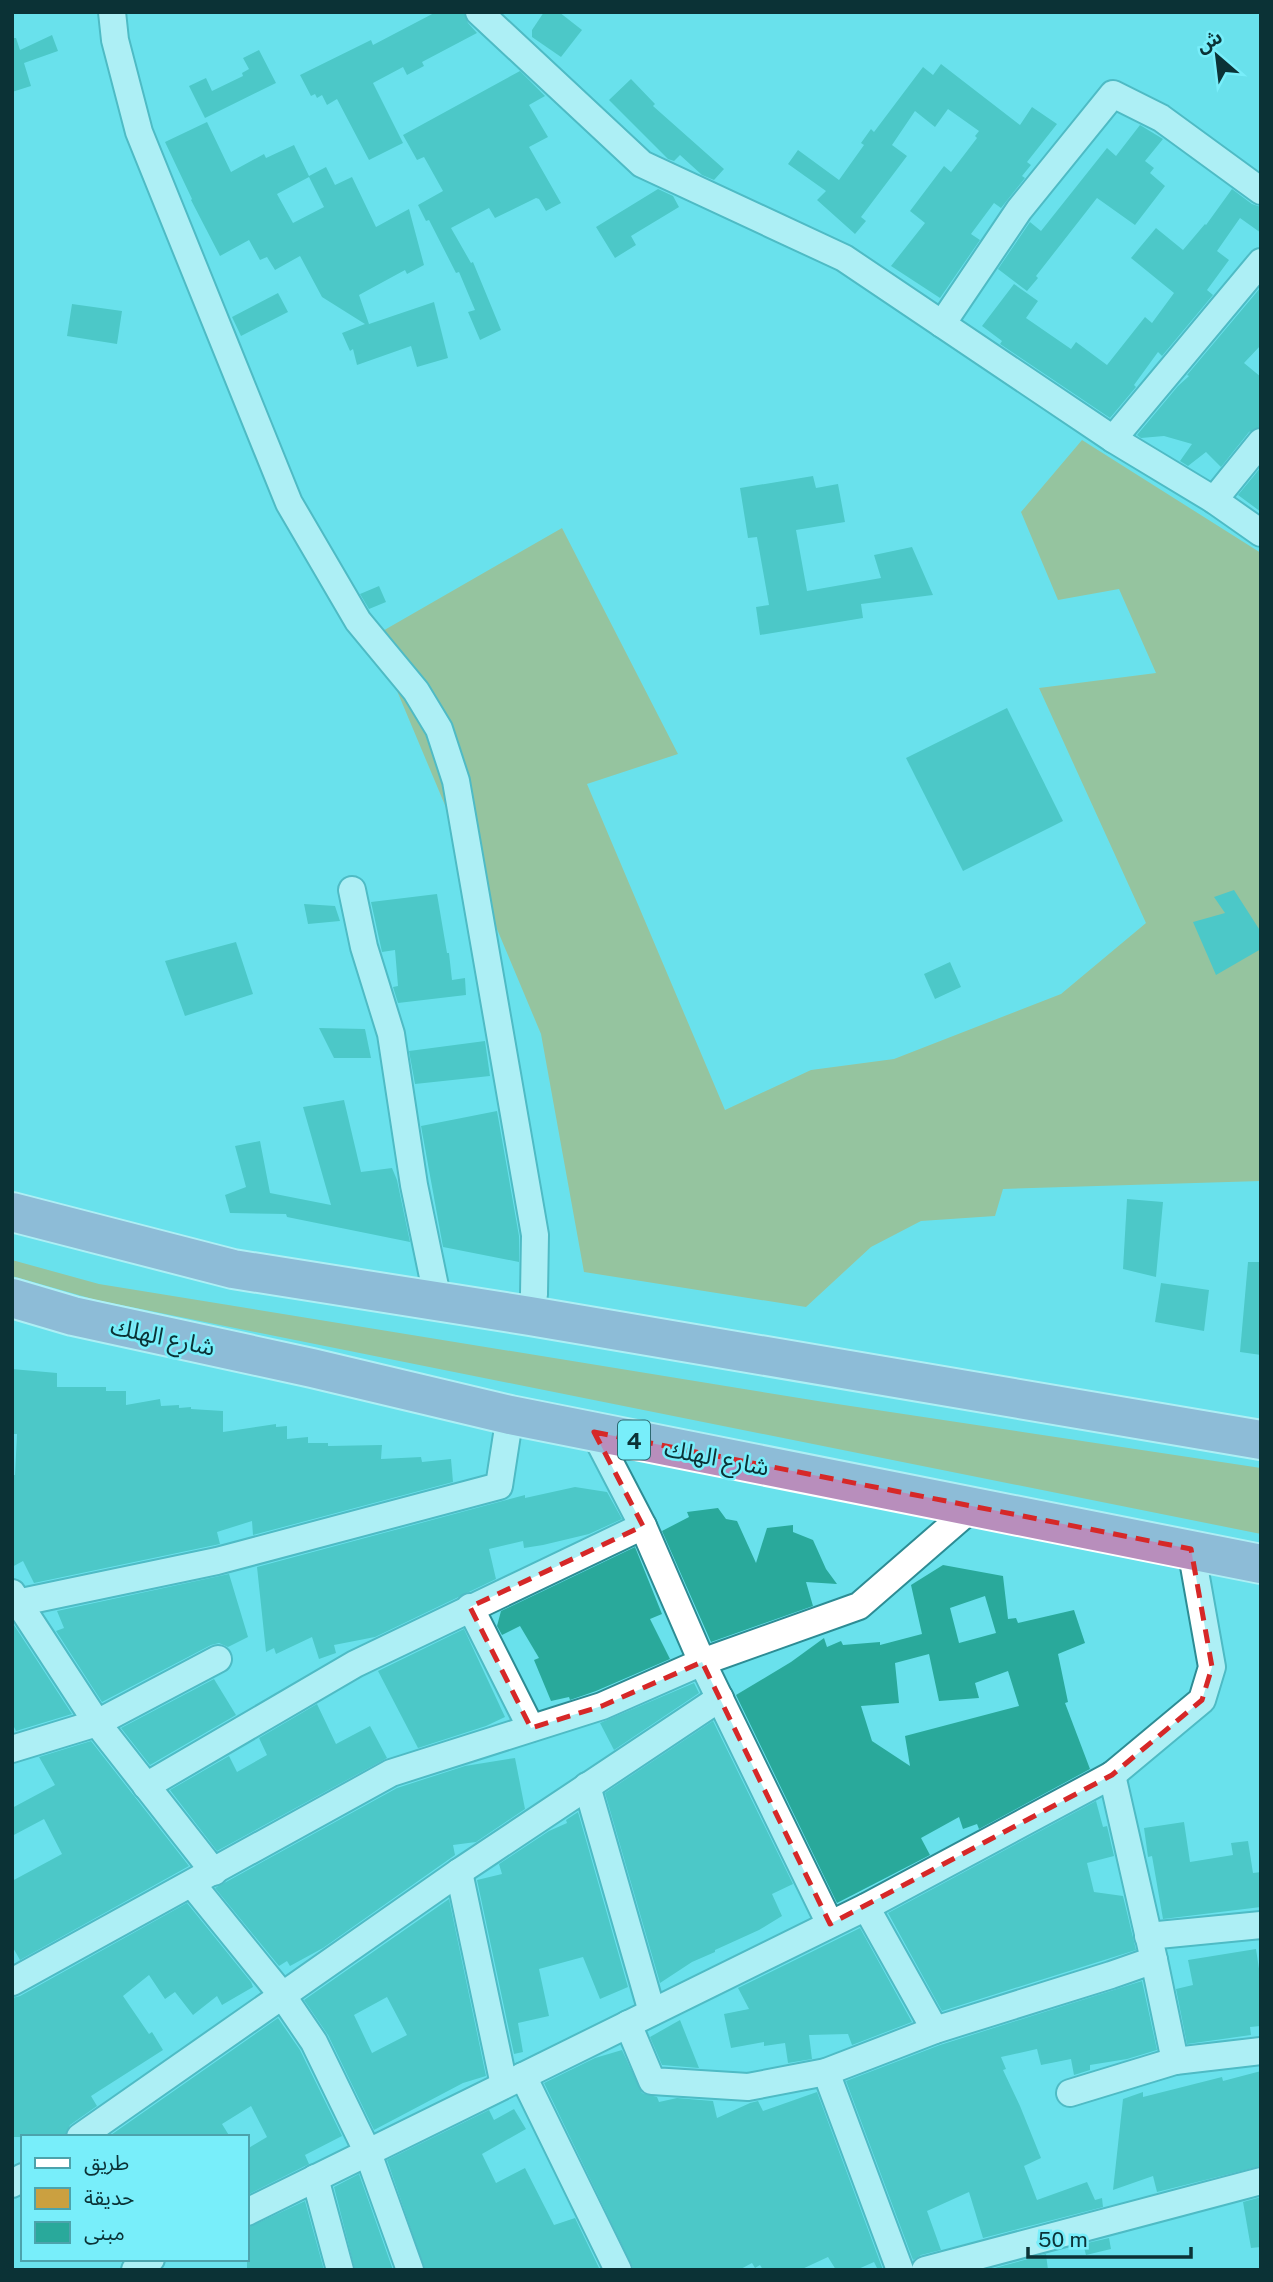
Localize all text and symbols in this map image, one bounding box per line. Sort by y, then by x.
north arrow [1182,21,1252,91]
text: ش [1192,25,1226,57]
street label: شارع الهلك [107,1311,218,1365]
road number: 4 [618,1420,650,1460]
street label: شارع الهلك [662,1433,772,1485]
legend [21,2135,248,2261]
text: طريق [84,2150,129,2176]
text: حديقة [84,2185,134,2210]
scale bar [1028,2216,1191,2260]
text: مبنى [84,2220,125,2245]
text: 50 m [1038,2227,1088,2252]

